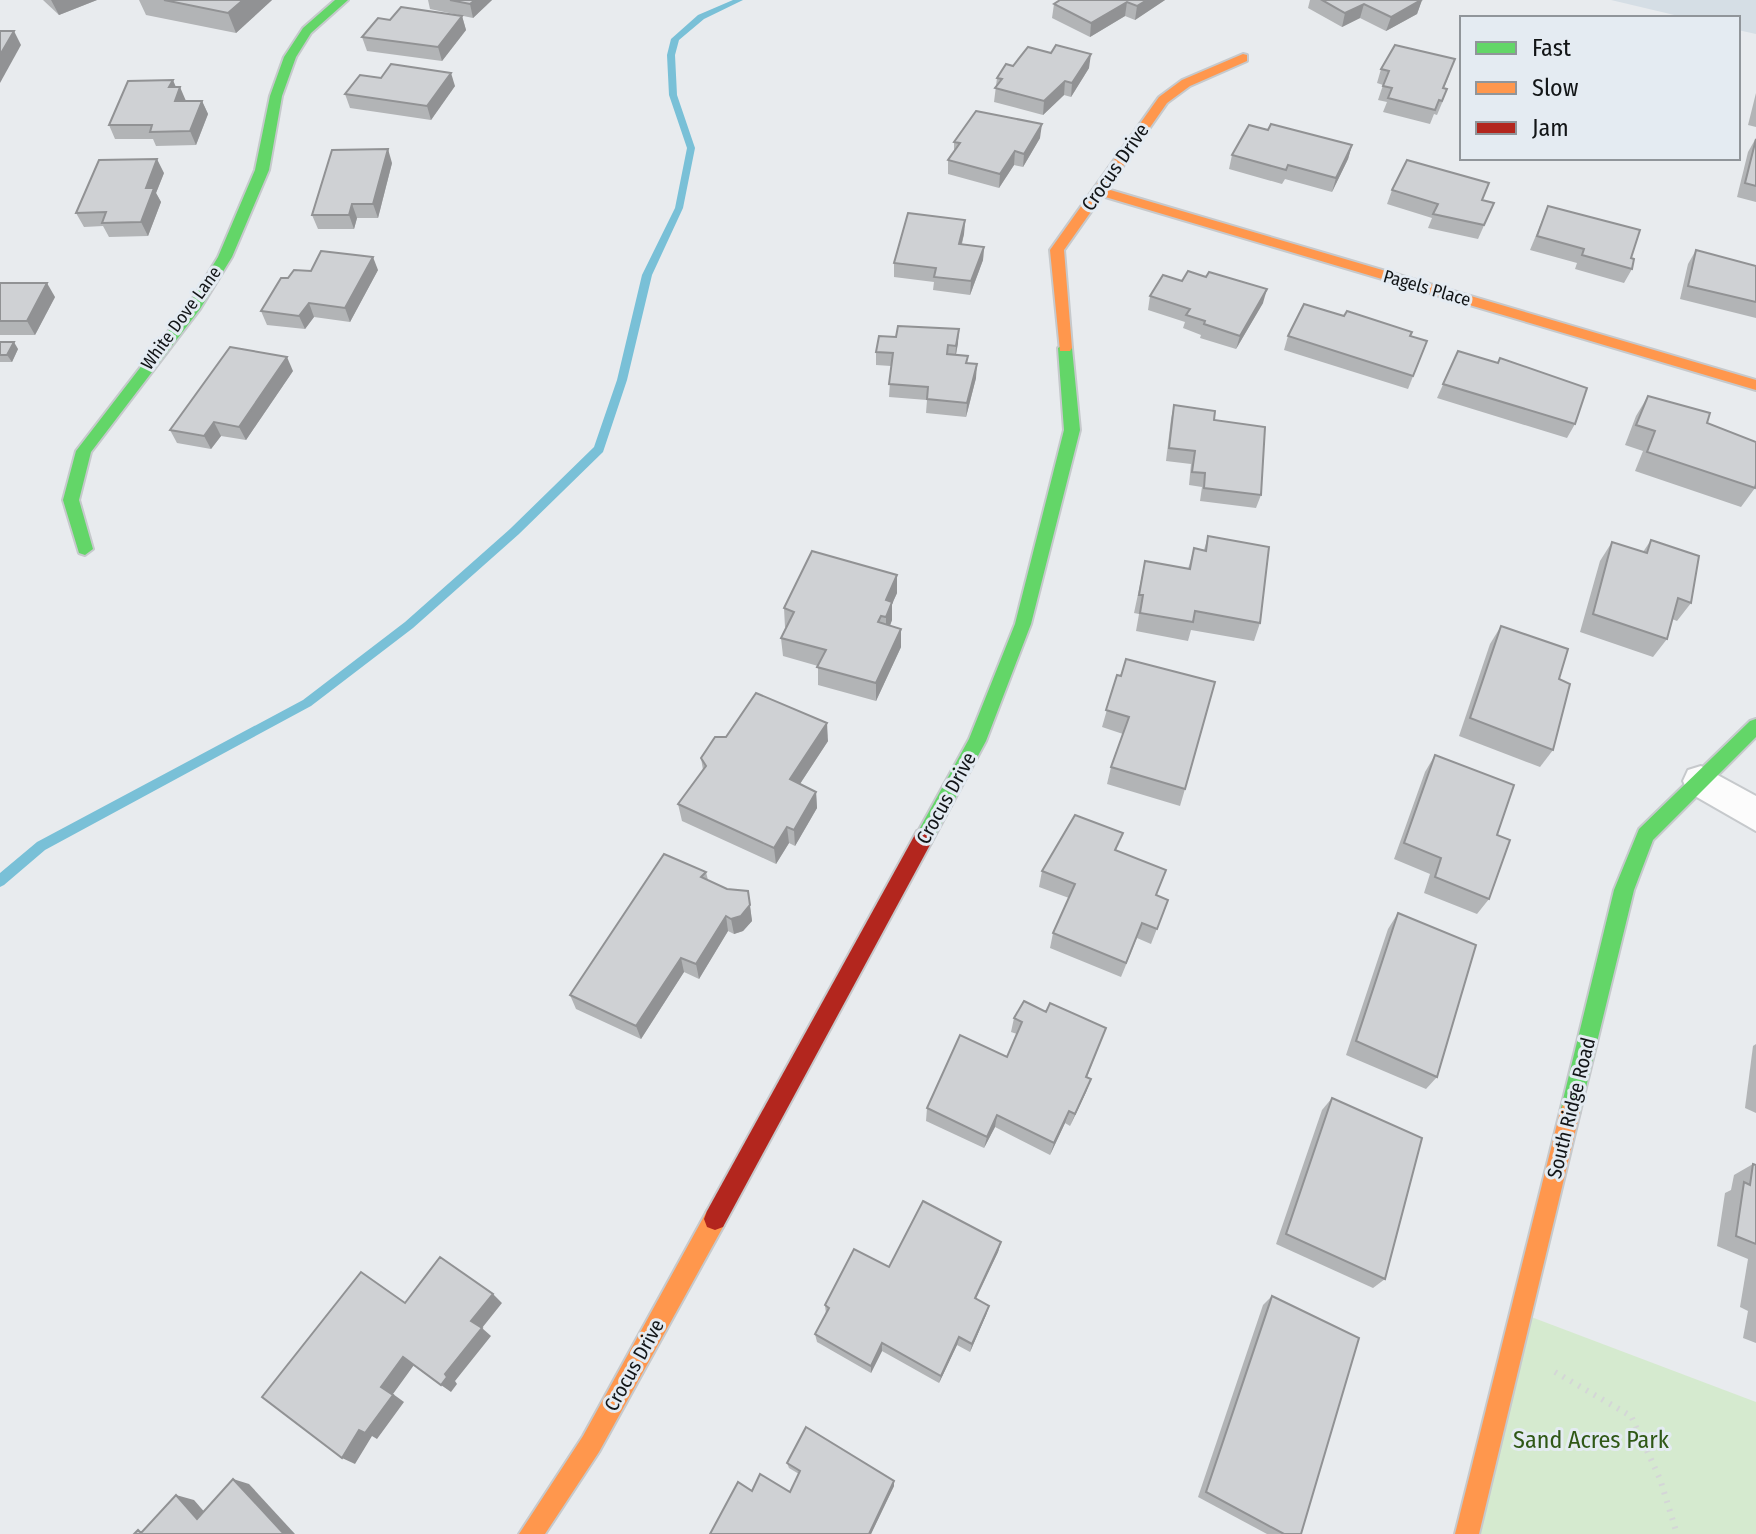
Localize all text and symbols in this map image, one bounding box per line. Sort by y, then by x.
legend [1460,16,1740,160]
text: Fast [1532,34,1571,62]
text: Slow [1532,74,1579,102]
text: Jam [1532,114,1569,142]
street label: Crocus Drive [1076,119,1154,215]
street label: White Dove Lane [136,262,226,374]
street label: Pagels Place [1381,265,1473,311]
street label: Crocus Drive [911,748,981,848]
street label: South Ridge Road [1542,1035,1600,1181]
street label: Crocus Drive [599,1315,669,1415]
park label: Sand Acres Park [1513,1426,1670,1454]

